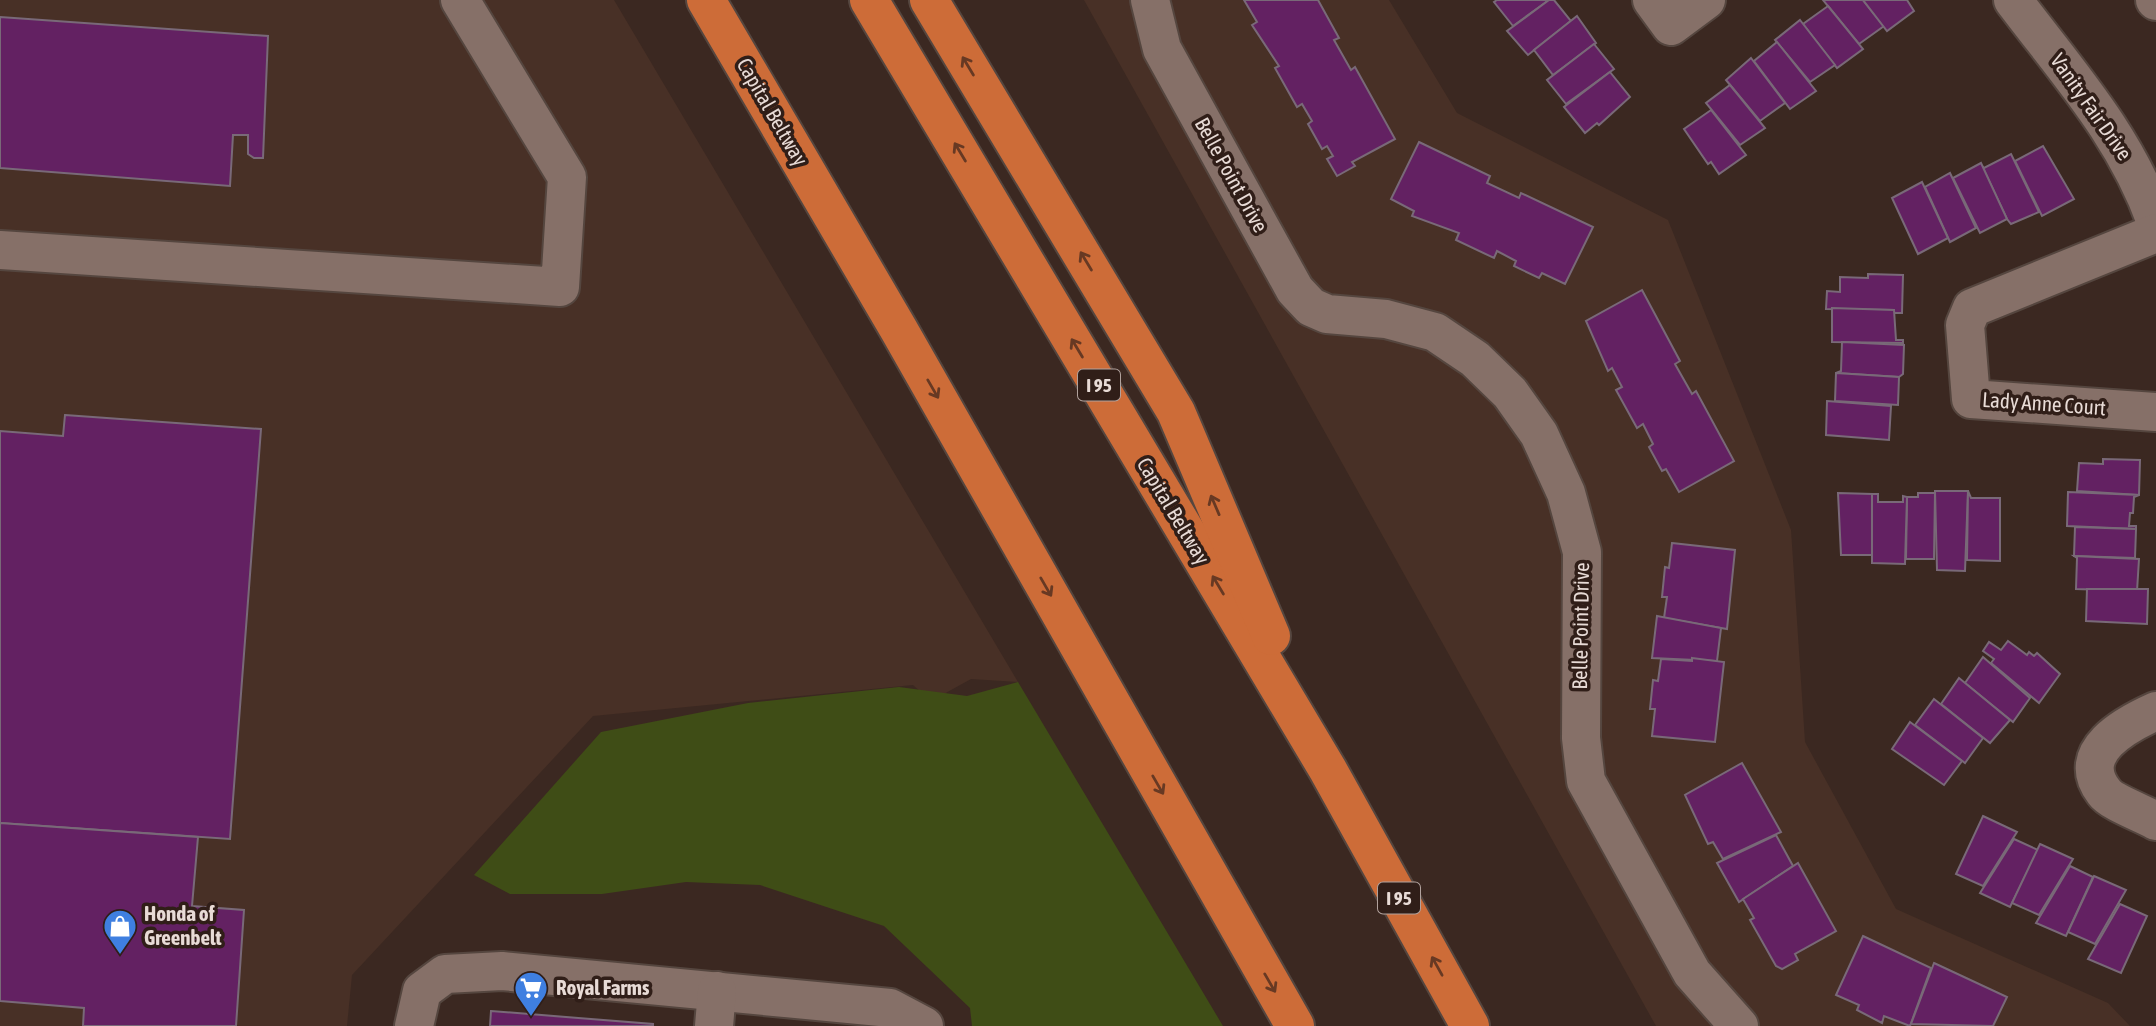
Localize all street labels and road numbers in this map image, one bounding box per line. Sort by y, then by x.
street label: Vanity Fair Drive [2046,49,2137,164]
street label: Capital Beltway [732,53,813,170]
street label: Belle Point Drive [1190,113,1273,236]
road number: I 95 [1078,370,1120,400]
street label: Lady Anne Court [1981,387,2107,419]
street label: Capital Beltway [1133,453,1215,568]
street label: Belle Point Drive [1567,562,1593,690]
road number: I 95 [1378,882,1420,914]

